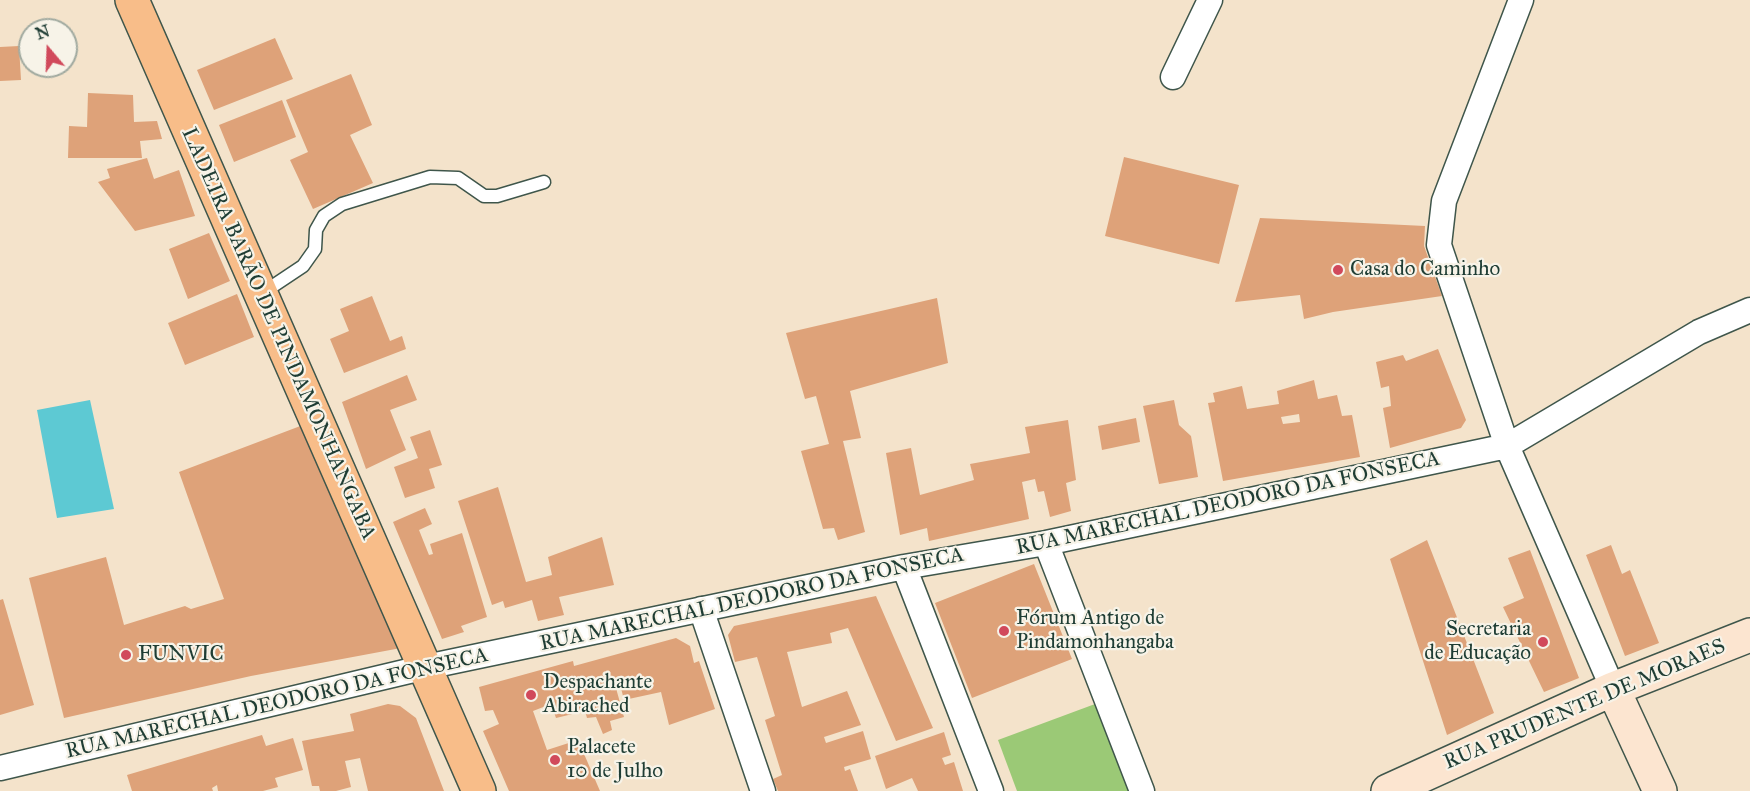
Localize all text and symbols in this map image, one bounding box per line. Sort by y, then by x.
north arrow [18,18,78,78]
text: N [33,21,52,44]
street label: LADEIRA BARÃO DE PINDAMONHANGABA [175,124,381,544]
place label: Casa do Caminho [1350,257,1500,283]
marker: Casa do Caminho [1331,263,1345,277]
street label: RUA MARECHAL DEODORO DA FONSECA [1014,447,1442,561]
street label: RUA MARECHAL DEODORO DA FONSECA [538,543,966,657]
place label: Fórum Antigo de Pindamonhangaba [1016,606,1174,656]
place label: Secretaria de Educação [1424,617,1531,667]
marker: Fórum Antigo de Pindamonhangaba [997,624,1011,638]
street label: RUA PRUDENTE DE MORAES [1440,634,1730,776]
marker: Secretaria de Educação [1536,635,1550,649]
place label: FUNVIC [138,642,224,668]
street label: RUA MARECHAL DEODORO DA FONSECA [63,643,491,765]
marker: FUNVIC [119,648,133,662]
place label: Despachante Abirached [543,670,652,720]
marker: Despachante Abirached [524,688,538,702]
place label: Palacete 10 de Julho [567,735,663,785]
marker: Palacete 10 de Julho [548,753,562,767]

